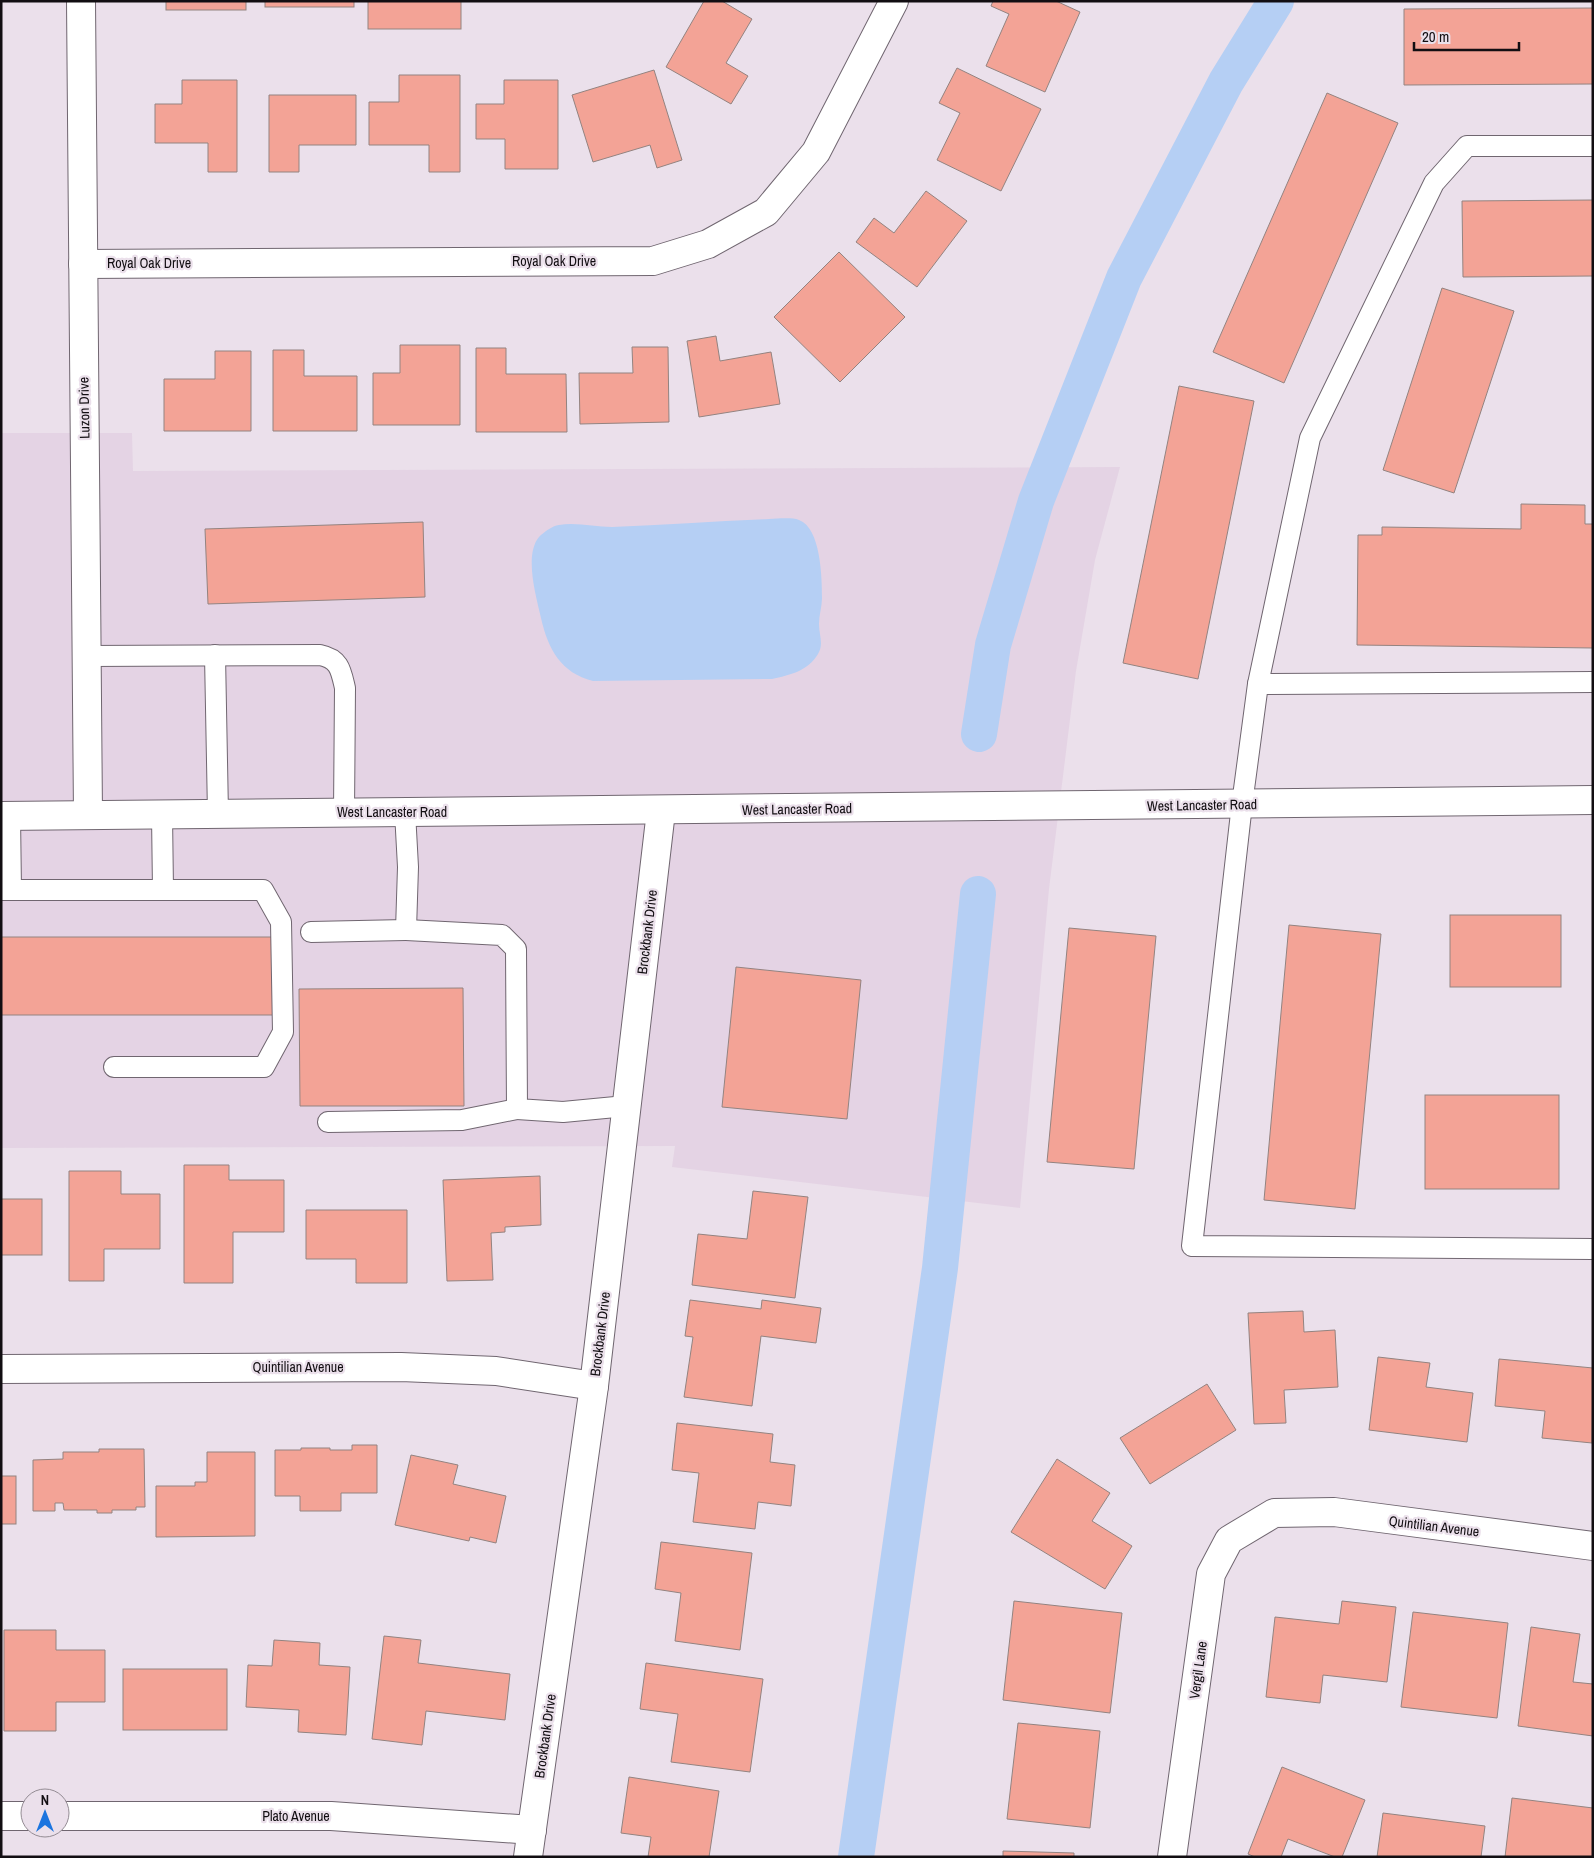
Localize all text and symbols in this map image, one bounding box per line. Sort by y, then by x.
scale bar [1414,20,1519,52]
text: 20 m [1422,26,1449,47]
street label: Royal Oak Drive [512,252,596,270]
street label: Royal Oak Drive [107,254,191,272]
street label: Luzon Drive [74,377,94,439]
street label: West Lancaster Road [1147,795,1257,815]
street label: West Lancaster Road [742,799,852,819]
street label: West Lancaster Road [337,803,447,821]
street label: Brockbank Drive [633,889,661,975]
street label: Brockbank Drive [586,1291,614,1377]
street label: Quintilian Avenue [252,1358,344,1376]
street label: Quintilian Avenue [1388,1512,1480,1540]
street label: Vergil Lane [1185,1640,1211,1700]
street label: Brockbank Drive [530,1693,560,1779]
north arrow [20,1788,70,1838]
text: N [41,1791,49,1809]
street label: Plato Avenue [262,1807,330,1825]

